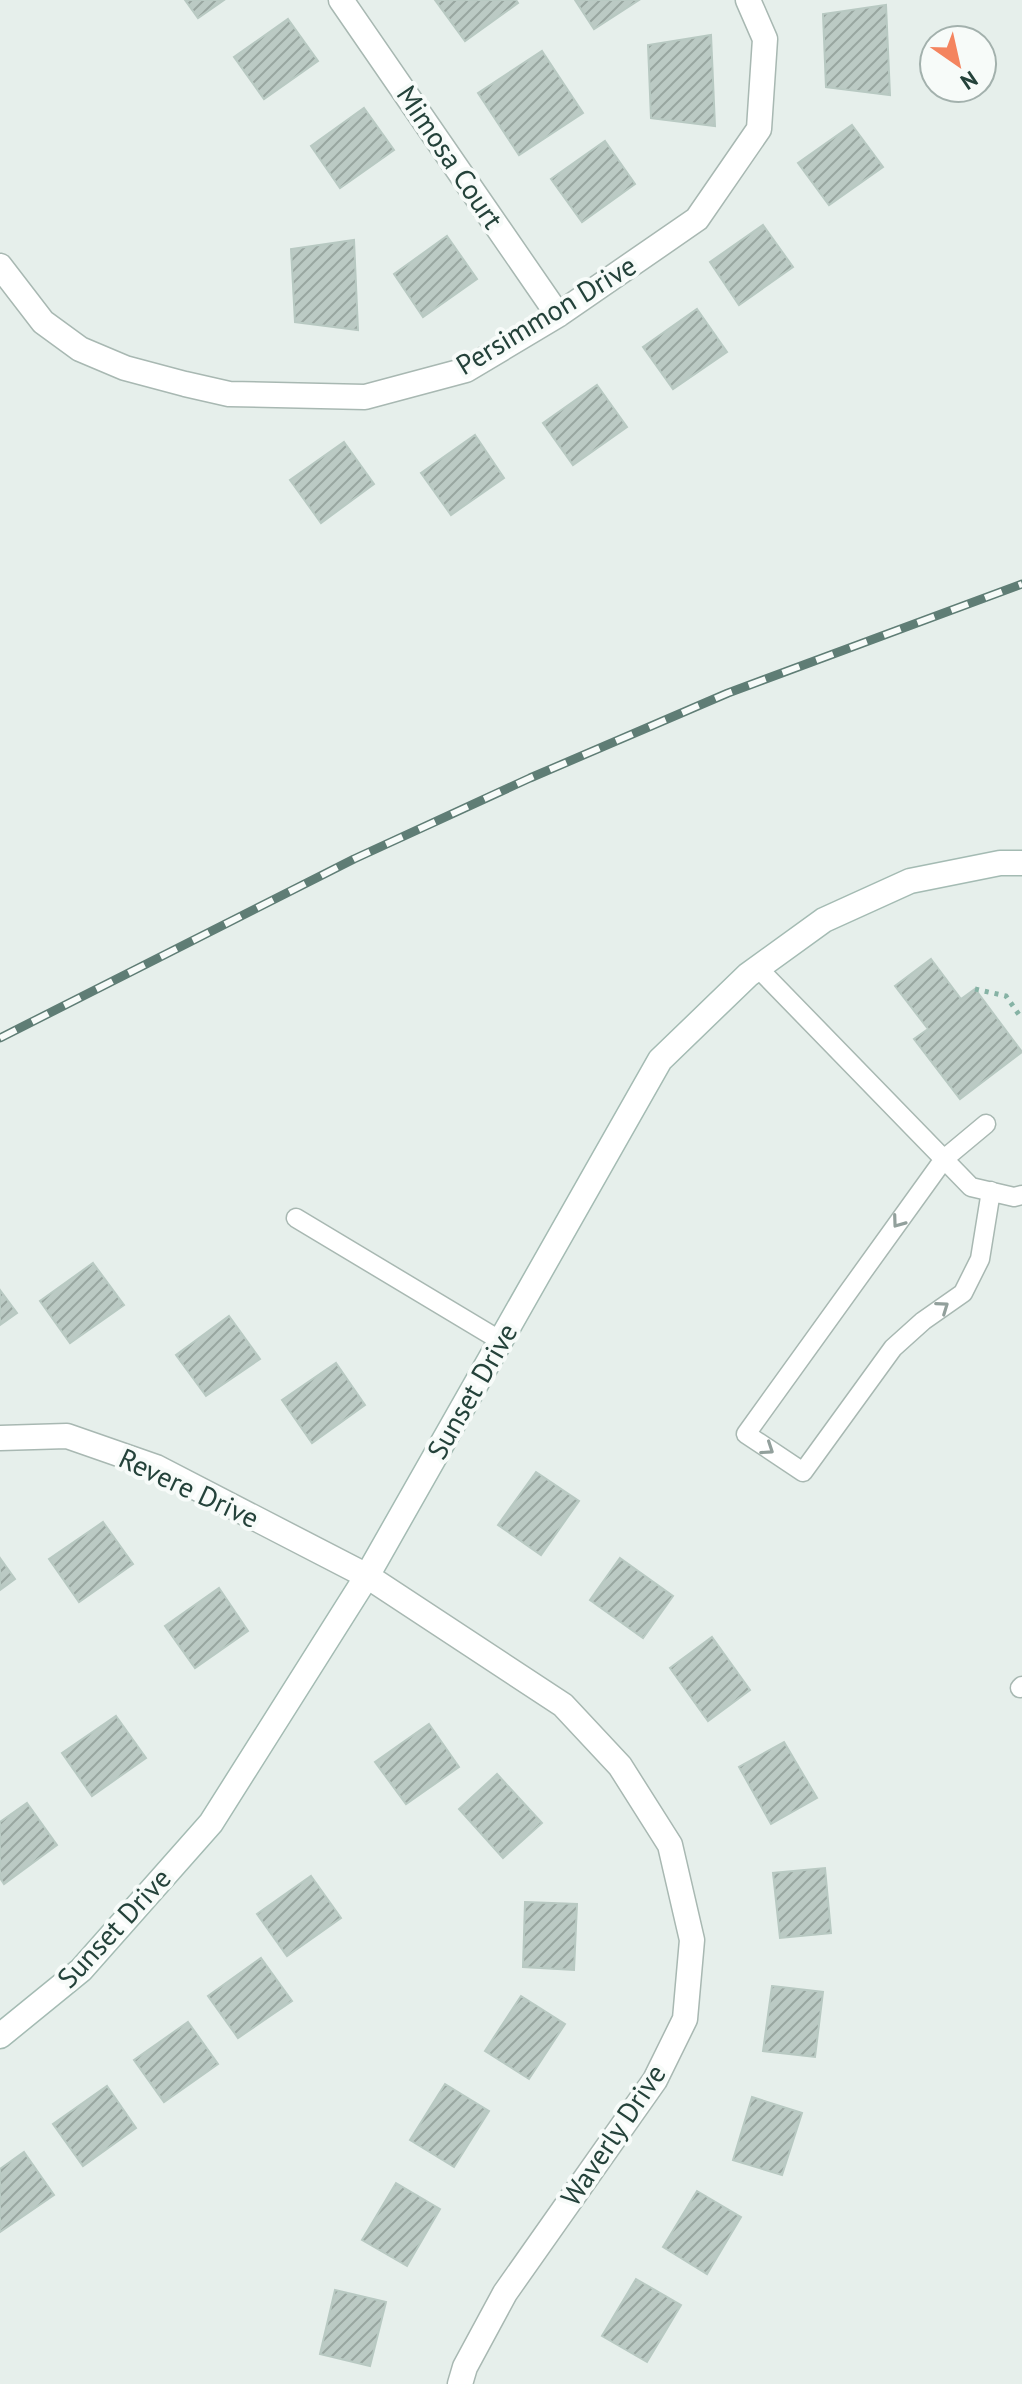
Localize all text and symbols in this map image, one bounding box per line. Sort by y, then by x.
north arrow [918,24,998,104]
text: N [955,65,983,96]
street label: Mimosa Court [389,78,512,236]
street label: Persimmon Drive [449,246,643,383]
one-way arrow [893,1214,908,1228]
one-way arrow [935,1302,949,1317]
street label: Sunset Drive [418,1316,525,1465]
street label: Revere Drive [113,1439,265,1536]
one-way arrow [760,1439,774,1454]
street label: Sunset Drive [49,1860,179,1995]
street label: Waverly Drive [552,2057,674,2213]

